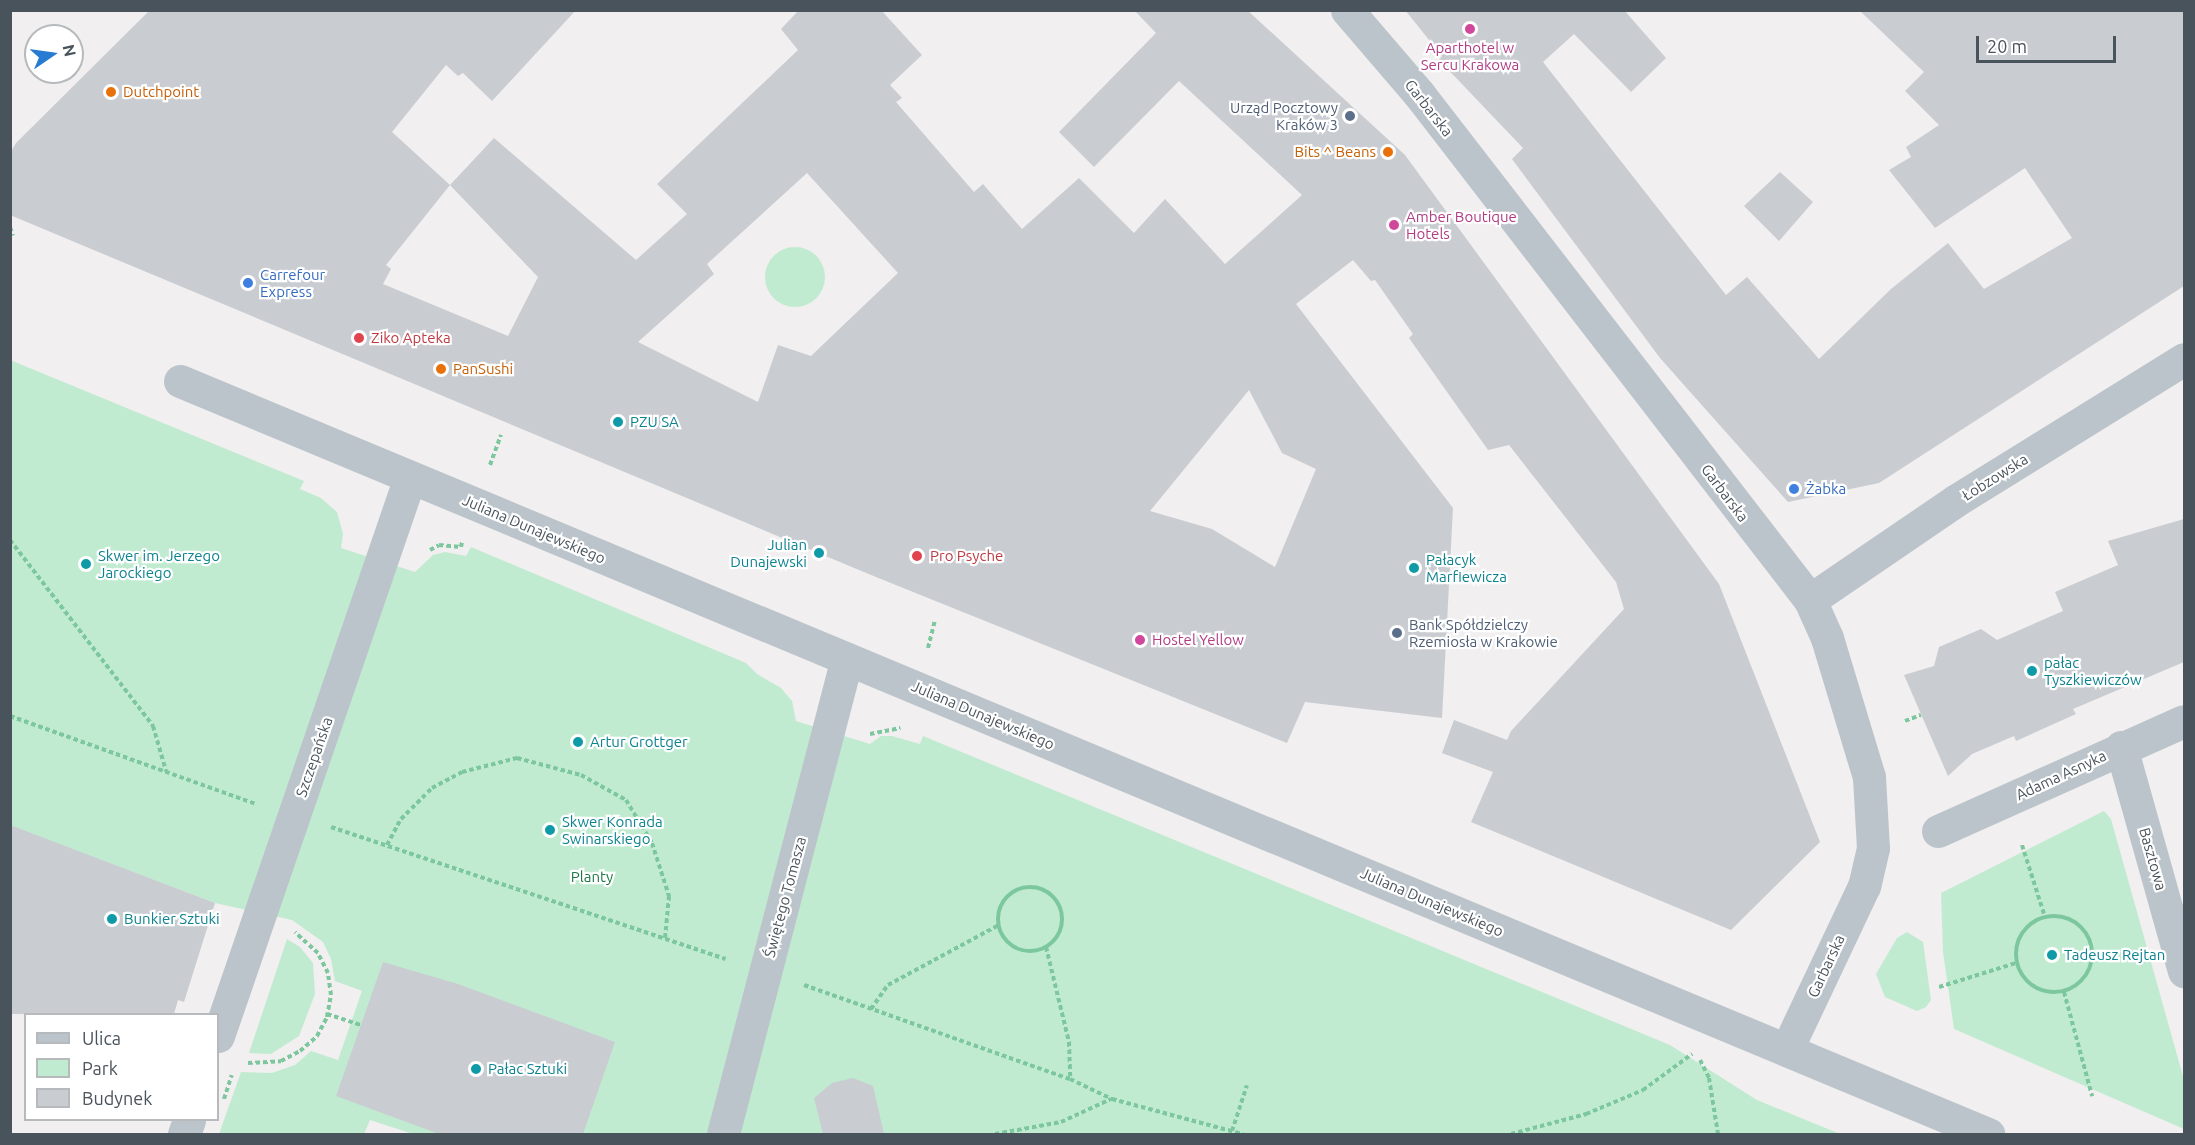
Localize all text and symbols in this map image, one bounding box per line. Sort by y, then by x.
marker: Aparthotel w Sercu Krakowa [1463,22,1477,36]
north arrow [24,24,84,84]
scale bar [1979,24,2118,62]
text: 20 m [1987,36,2027,56]
place label: Aparthotel w Sercu Krakowa [1421,38,1519,73]
text: N [59,43,80,58]
street label: Garbarska [1401,76,1457,140]
place label: Dutchpoint [123,83,199,101]
marker: Dutchpoint [104,85,118,99]
place label: Urząd Pocztowy Kraków 3 [1230,98,1338,133]
marker: Urząd Pocztowy Kraków 3 [1343,109,1357,123]
place label: Bits ^ Beans [1295,143,1376,161]
marker: Bits ^ Beans [1381,145,1395,159]
place label: Amber Boutique Hotels [1406,207,1517,242]
marker: Amber Boutique Hotels [1387,218,1401,232]
place label: Carrefour Express [260,265,325,300]
marker: Carrefour Express [241,276,255,290]
place label: Ziko Apteka [371,329,451,347]
marker: Ziko Apteka [352,331,366,345]
place label: PanSushi [453,360,513,378]
marker: PanSushi [434,362,448,376]
place label: PZU SA [630,413,679,431]
marker: PZU SA [611,415,625,429]
street label: Łobzowska [1959,450,2031,504]
street label: Garbarska [1698,461,1752,525]
place label: Żabka [1806,480,1846,498]
marker: Żabka [1787,482,1801,496]
street label: Juliana Dunajewskiego [460,491,608,567]
place label: Julian Dunajewski [730,535,807,570]
place label: Skwer im. Jerzego Jarockiego [98,546,220,581]
marker: Julian Dunajewski [812,546,826,560]
marker: Pro Psyche [908,547,926,565]
place label: Pro Psyche [930,547,1003,565]
place label: Pałacyk Marfiewicza [1426,550,1507,585]
marker: Skwer im. Jerzego Jarockiego [79,557,93,571]
marker: Pałacyk Marfiewicza [1407,561,1421,575]
place label: Bank Spółdzielczy Rzemiosła w Krakowie [1409,615,1558,650]
marker: Bank Spółdzielczy Rzemiosła w Krakowie [1390,626,1404,640]
place label: Hostel Yellow [1152,631,1244,649]
marker: Hostel Yellow [1133,633,1147,647]
place label: pałac Tyszkiewiczów [2044,653,2142,688]
marker: pałac Tyszkiewiczów [2025,664,2039,678]
street label: Juliana Dunajewskiego [909,677,1057,753]
street label: Szczepańska [292,715,336,799]
place label: Artur Grottger [590,733,688,751]
marker: Artur Grottger [571,735,585,749]
street label: Adama Asnyka [2013,746,2109,804]
place label: Skwer Konrada Swinarskiego [562,812,663,847]
marker: Skwer Konrada Swinarskiego [543,823,557,837]
street label: Basztowa [2135,825,2171,893]
street label: Świętego Tomasza [760,835,810,959]
street label: Juliana Dunajewskiego [1358,864,1506,940]
park label: Planty [571,868,613,886]
place label: Bunkier Sztuki [124,910,220,928]
marker: Bunkier Sztuki [105,912,119,926]
street label: Garbarska [1804,932,1848,1000]
place label: Tadeusz Rejtan [2064,946,2165,964]
marker: Tadeusz Rejtan [2045,948,2059,962]
legend [24,1013,219,1121]
text: Ulica [82,1028,121,1048]
text: Park [82,1058,118,1078]
place label: Pałac Sztuki [488,1060,567,1078]
marker: Pałac Sztuki [469,1062,483,1076]
text: Budynek [82,1088,152,1108]

